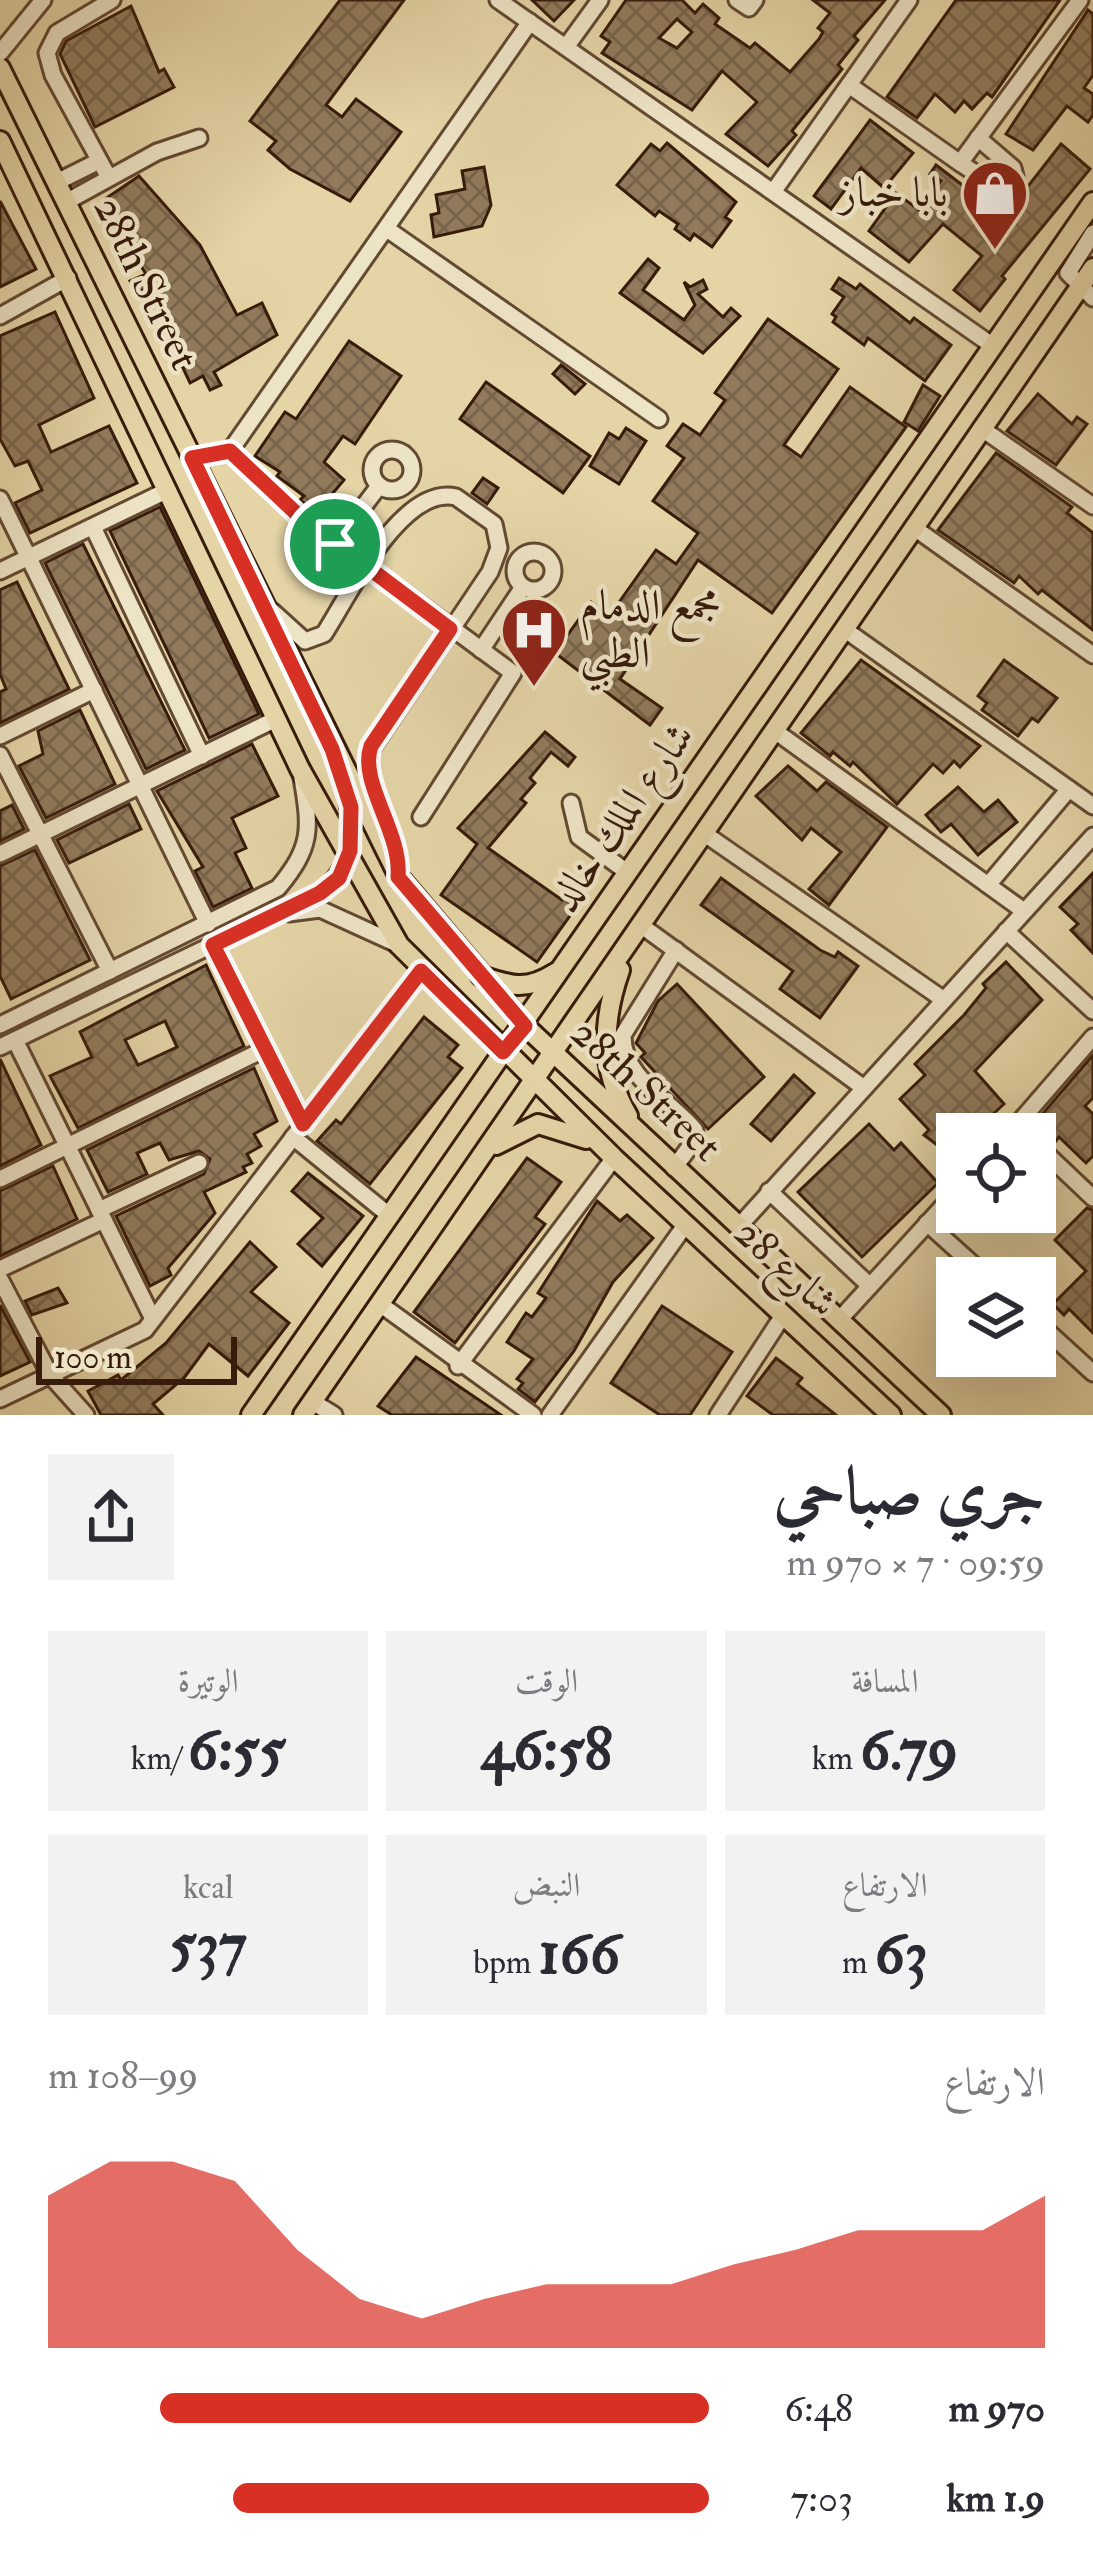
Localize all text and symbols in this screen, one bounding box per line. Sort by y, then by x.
shop icon: بابا خباز [960,158,1030,252]
place label: بابا خباز [836,167,948,219]
street label: 28th Street [82,188,210,378]
pin [284,493,386,595]
icon: arrive [302,511,368,577]
place label: مجمع الدمام الطبي [580,580,721,692]
hospital icon: مجمع الدمام الطبي [499,595,569,689]
street label: شارع الملك خالد [538,713,713,926]
street label: 28th Street [560,1007,732,1173]
map controls [936,1113,1056,1377]
button: locate [936,1113,1056,1233]
street label: شارع 28 [718,1207,849,1335]
button: layers [936,1257,1056,1377]
scale bar [36,1331,237,1384]
text: 100 m [54,1337,132,1378]
text: جري صباحي [773,1451,1045,1534]
button: share [48,1454,174,1580]
text: 09:59 · 7 × 970 m [786,1538,1045,1587]
text: الوتيرة [178,1661,239,1702]
text: الوقت [515,1661,578,1702]
text: المسافة [851,1661,919,1702]
text: 6:55 [188,1713,286,1788]
text: 46:58 [481,1713,612,1788]
text: 6.79 [860,1713,958,1788]
text: /km [131,1738,188,1779]
text: km [812,1738,860,1779]
text: النبض [513,1865,581,1906]
text: الارتفاع [842,1865,928,1906]
text: kcal [183,1867,233,1908]
text: 537 [170,1908,247,1983]
text: 166 [538,1917,620,1992]
text: 63 [874,1917,928,1992]
text: bpm [473,1942,538,1983]
text: m [842,1942,874,1983]
text: 99–108 m [48,2051,198,2100]
text: الارتفاع [944,2058,1045,2107]
text: 6:48 [784,2384,853,2433]
text: 970 m [949,2384,1045,2433]
text: 7:03 [790,2474,853,2523]
text: 1.9 km [946,2474,1045,2523]

